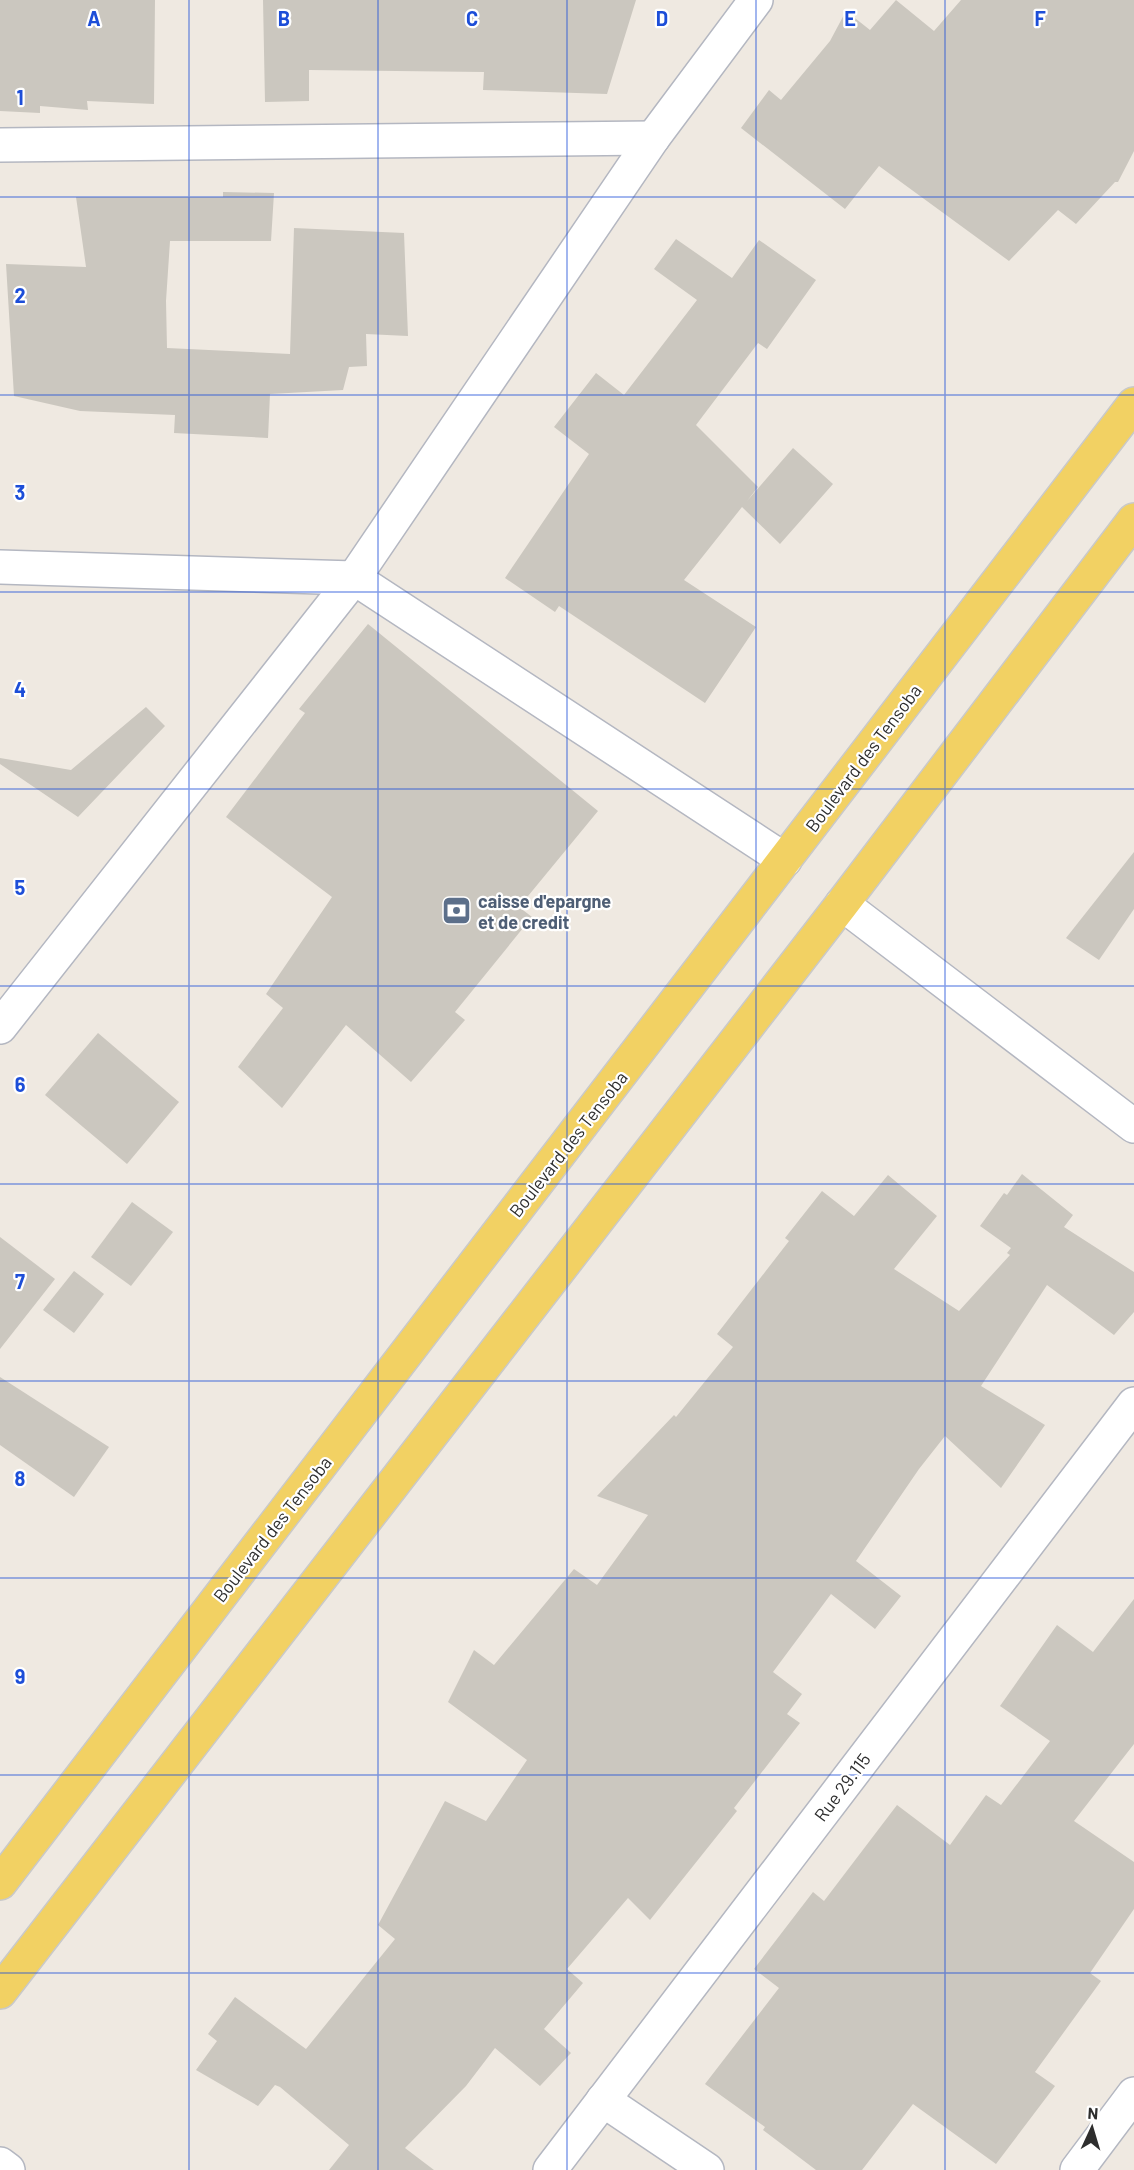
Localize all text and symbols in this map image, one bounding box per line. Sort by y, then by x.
text: A [87,6,101,30]
text: B [278,6,290,30]
text: C [466,6,478,30]
text: D [656,6,668,30]
text: E [844,6,856,30]
text: F [1034,6,1046,30]
text: 1 [16,85,24,109]
text: 2 [14,283,26,307]
text: 3 [15,480,25,504]
text: 4 [14,677,26,701]
street label: Boulevard des Tensoba [800,680,926,836]
text: 5 [15,875,26,899]
place label: caisse d'epargne et de credit [478,890,611,933]
bank icon: caisse d'epargne et de credit [441,895,473,927]
street label: Boulevard des Tensoba [504,1067,632,1221]
text: 6 [15,1072,26,1096]
text: 7 [15,1269,25,1293]
street label: Boulevard des Tensoba [208,1452,336,1606]
text: 8 [15,1466,26,1490]
text: 9 [15,1664,25,1688]
street label: Rue 29.115 [809,1749,875,1825]
north arrow [1062,2098,1122,2158]
text: N [1087,2103,1099,2122]

